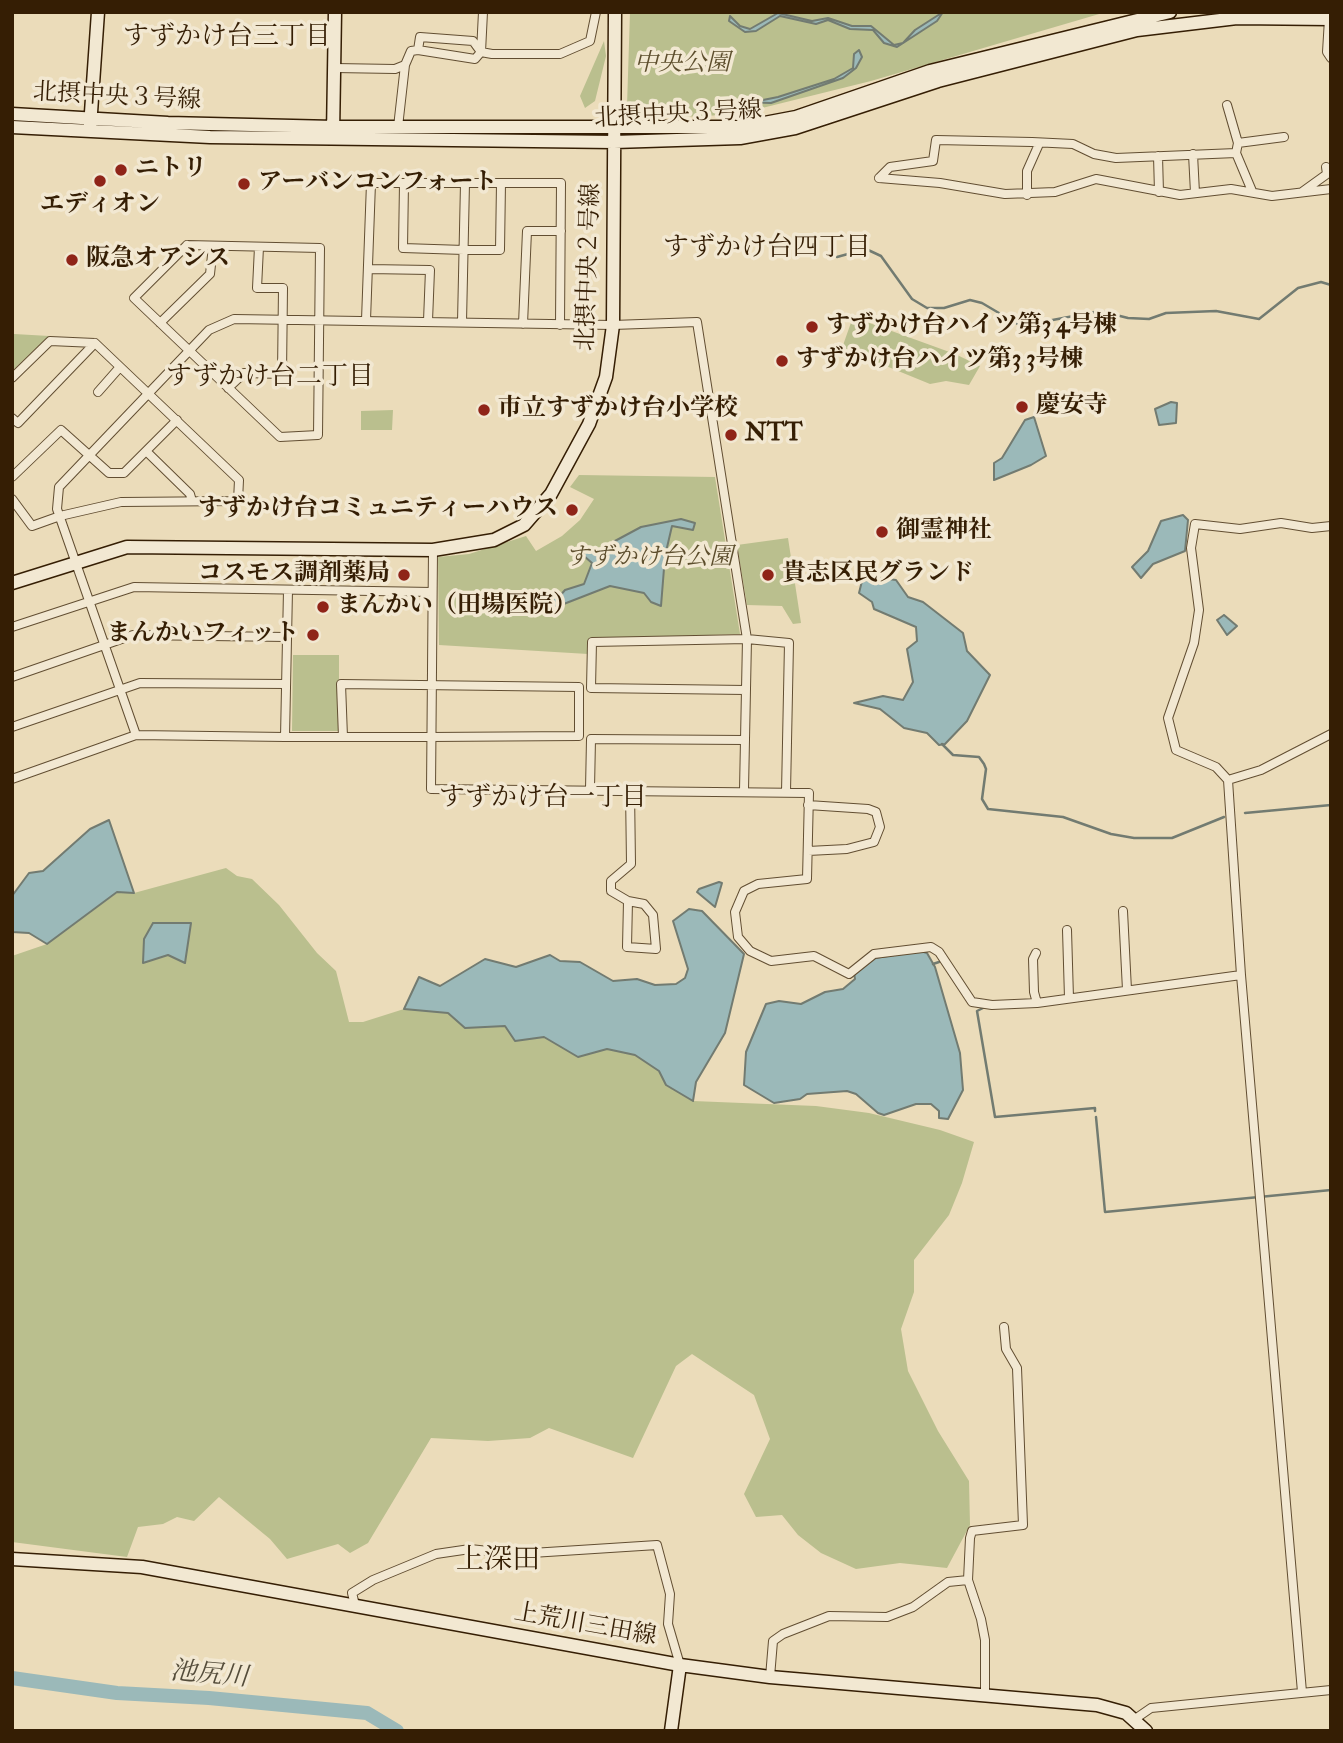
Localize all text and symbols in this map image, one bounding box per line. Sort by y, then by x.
district label: すずかけ台三丁目 [123,22,331,54]
park label: 中央公園 [634,51,730,79]
street label: 北摂中央３号線 [32,79,202,117]
street label: 北摂中央３号線 [593,97,763,135]
place label: ニトリ [135,156,207,184]
marker: ニトリ [113,162,129,178]
place label: アーバンコンフォート [258,170,497,198]
marker: エディオン [92,173,108,189]
marker: アーバンコンフォート [236,176,252,192]
street label: 北摂中央２号線 [573,183,607,351]
place label: エディオン [40,192,160,220]
district label: すずかけ台四丁目 [663,233,871,265]
place label: 阪急オアシス [86,246,230,274]
marker: 阪急オアシス [64,252,80,268]
place label: すずかけ台ハイツ第3 4号棟 [826,313,1117,341]
marker: すずかけ台ハイツ第3 4号棟 [804,319,820,335]
place label: すずかけ台ハイツ第3 3号棟 [796,347,1083,375]
marker: すずかけ台ハイツ第3 3号棟 [774,353,790,369]
district label: すずかけ台二丁目 [166,362,374,394]
place label: 慶安寺 [1036,393,1108,421]
place label: 市立すずかけ台小学校 [498,396,738,424]
marker: 慶安寺 [1014,399,1030,415]
marker: 市立すずかけ台小学校 [476,402,492,418]
place label: NTT [745,421,803,449]
marker: NTT [723,427,739,443]
place label: すずかけ台コミュニティーハウス [198,496,558,524]
marker: すずかけ台コミュニティーハウス [564,502,580,518]
place label: 御霊神社 [896,518,992,546]
marker: 御霊神社 [874,524,890,540]
park label: すずかけ台公園 [565,545,733,573]
place label: コスモス調剤薬局 [198,561,390,589]
place label: 貴志区民グランド [782,561,974,589]
marker: コスモス調剤薬局 [396,567,412,583]
marker: 貴志区民グランド [760,567,776,583]
place label: まんかい（田場医院） [337,593,577,621]
marker: まんかい（田場医院） [315,599,331,615]
place label: まんかいフィット [107,621,299,649]
marker: まんかいフィット [305,627,321,643]
district label: すずかけ台一丁目 [439,783,647,815]
district label: 上深田 [456,1545,540,1579]
street label: 上荒川三田線 [512,1599,658,1653]
water label: 池尻川 [169,1657,249,1695]

